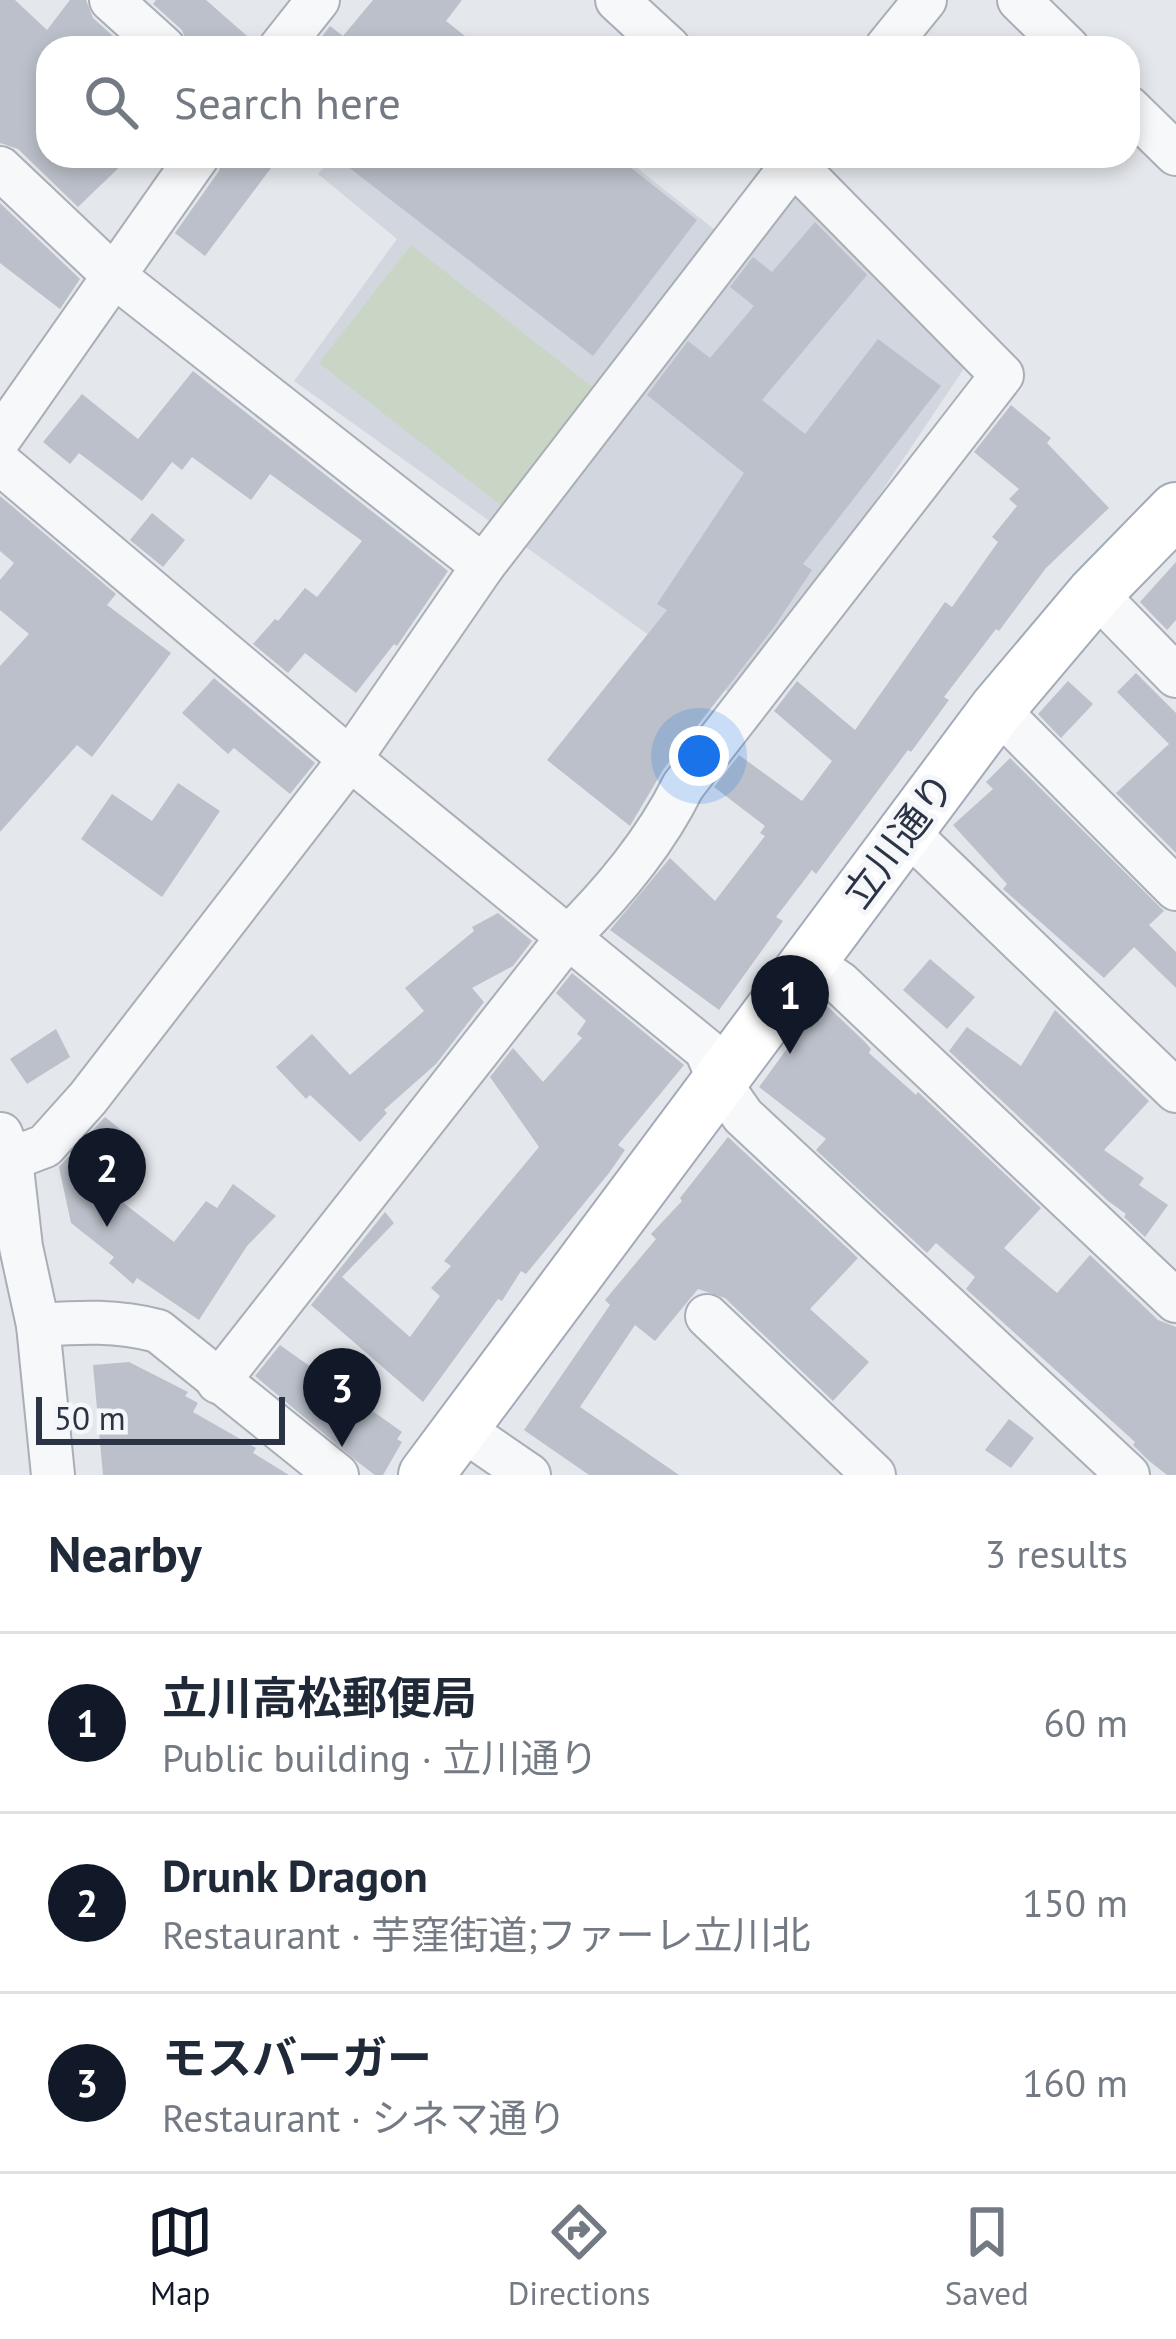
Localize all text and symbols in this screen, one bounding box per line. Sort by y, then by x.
search box [36,36,1140,168]
icon: search [78,69,144,135]
text: Search here [174,73,401,131]
your location [669,726,729,786]
street label: 立川通り [831,762,965,918]
pin: 1 [751,955,829,1054]
pin: 2 [68,1128,146,1227]
pin: 3 [303,1348,381,1447]
scale bar [36,1391,285,1444]
text: 50 m [54,1396,126,1439]
text: Nearby [48,1520,202,1586]
text: 3 results [985,1528,1128,1579]
text: 立川高松郵便局 [162,1668,477,1726]
text: 1 [76,1697,98,1748]
text: 60 m [1043,1697,1128,1748]
text: Public building · 立川通り [162,1732,598,1783]
text: Drunk Dragon [162,1846,428,1904]
text: 2 [76,1877,98,1928]
text: 150 m [1022,1877,1128,1928]
text: Restaurant · 芋窪街道;ファーレ立川北 [162,1909,811,1960]
text: モスバーガー [162,2028,432,2086]
text: 3 [76,2057,98,2108]
text: 160 m [1022,2057,1128,2108]
text: Restaurant · シネマ通り [162,2092,567,2143]
tab: Map [147,2199,213,2314]
tab: Directions [508,2199,650,2314]
tab: Saved [945,2199,1029,2314]

